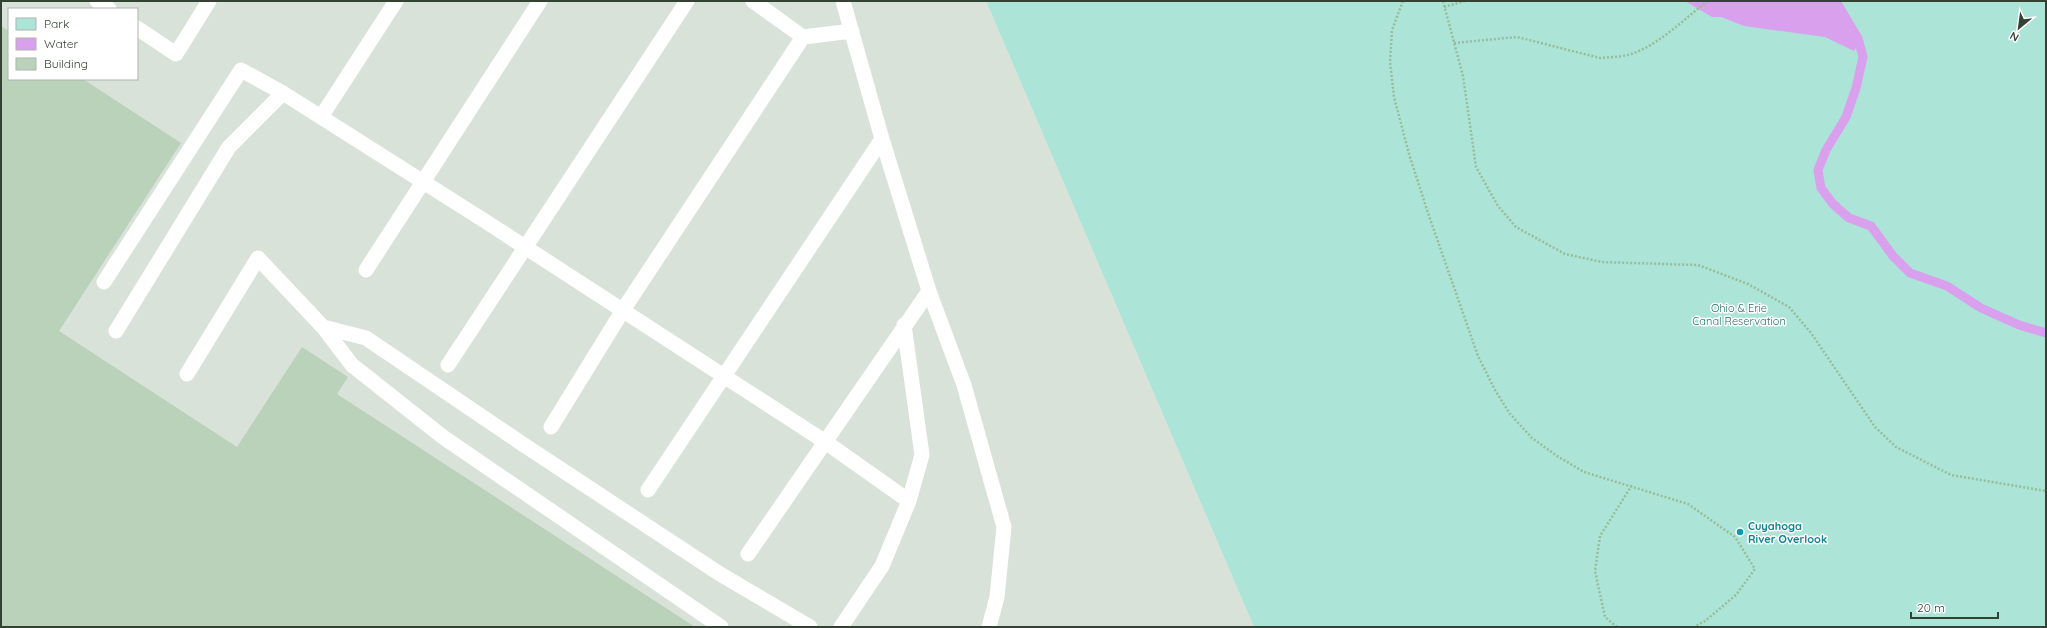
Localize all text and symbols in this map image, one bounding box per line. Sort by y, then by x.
legend [8,8,138,80]
north arrow [1999,8,2039,48]
text: Park [44,16,69,31]
text: N [2007,29,2021,45]
text: Water [44,36,79,51]
text: Building [44,56,88,71]
park label: Ohio & Erie Canal Reservation [1692,301,1786,328]
place label: Cuyahoga River Overlook [1748,519,1827,546]
marker: Cuyahoga River Overlook [1735,527,1745,537]
scale bar [1911,594,1998,620]
text: 20 m [1917,600,1945,615]

